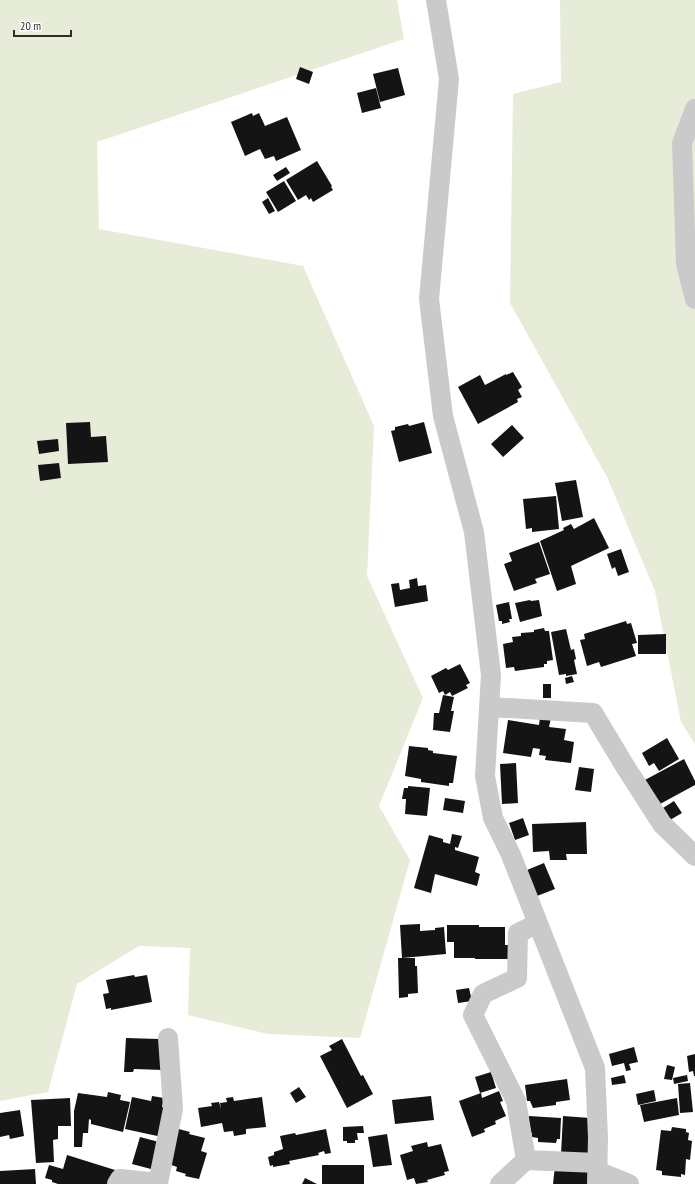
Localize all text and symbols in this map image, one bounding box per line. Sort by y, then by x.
scale bar [14,12,71,38]
text: 20 m [20,18,41,33]

